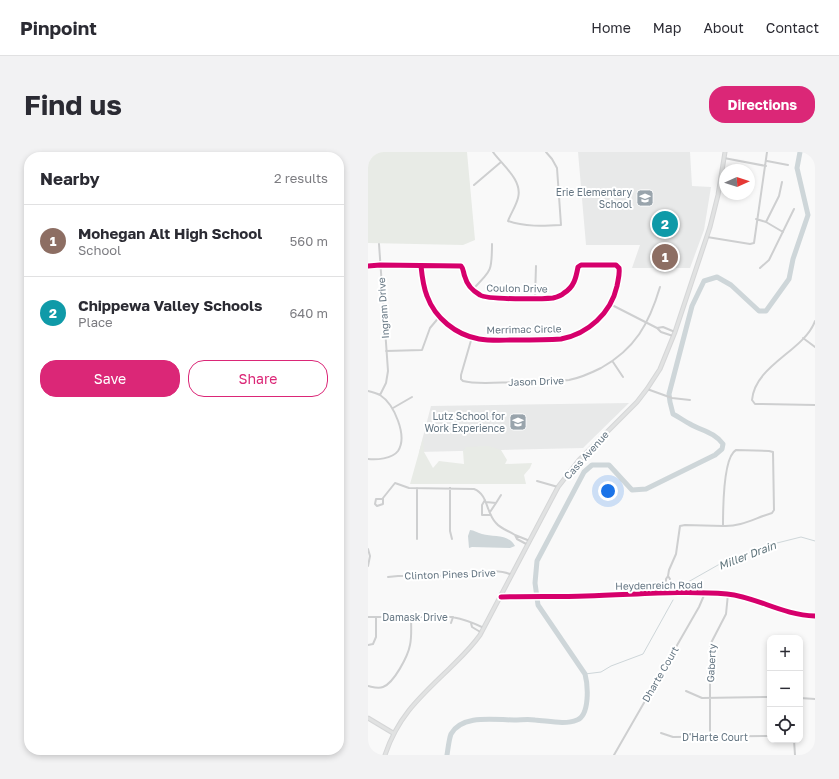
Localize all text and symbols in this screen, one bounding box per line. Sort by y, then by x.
text: Pinpoint [20,16,97,39]
text: Home [591,19,631,36]
text: Map [653,19,681,36]
text: About [703,19,744,36]
text: Contact [766,19,819,36]
button: Directions [709,86,815,123]
text: Find us [24,88,122,121]
north arrow [719,164,755,200]
text: Nearby [40,168,100,189]
text: 2 results [274,170,328,186]
place label: Erie Elementary School [556,186,632,210]
school or university icon: Erie Elementary School [635,188,655,208]
pin: 2 [652,209,678,239]
text: Mohegan Alt High School [78,224,262,242]
text: 1 [50,233,56,249]
text: 560 m [290,233,328,249]
text: School [78,242,121,258]
pin: 1 [652,242,678,272]
street label: Ingram Drive [375,277,391,339]
street label: Coulon Drive [486,281,548,295]
text: Chippewa Valley Schools [78,296,262,314]
text: 2 [49,305,57,321]
text: 640 m [289,305,328,321]
text: Place [78,314,113,330]
street label: Merrimac Circle [486,322,562,336]
button: Save [40,360,180,397]
button: Share [188,360,328,397]
street label: Jason Drive [508,374,564,388]
place label: Lutz School for Work Experience [424,410,505,434]
school or university icon: Lutz School for Work Experience [508,412,528,432]
street label: Cass Avenue [561,428,611,482]
your location [598,481,618,501]
water label: Miller Drain [716,538,779,572]
street label: Clinton Pines Drive [404,566,496,582]
street label: Heydenreich Road [615,578,703,592]
street label: Damask Drive [382,611,448,623]
map controls [767,635,803,743]
button: + [767,635,803,671]
street label: Gaberty [704,643,718,683]
street label: Dharte Court [639,644,681,704]
button: − [767,671,803,707]
button: locate [767,707,803,743]
street label: D'Harte Court [682,731,748,743]

